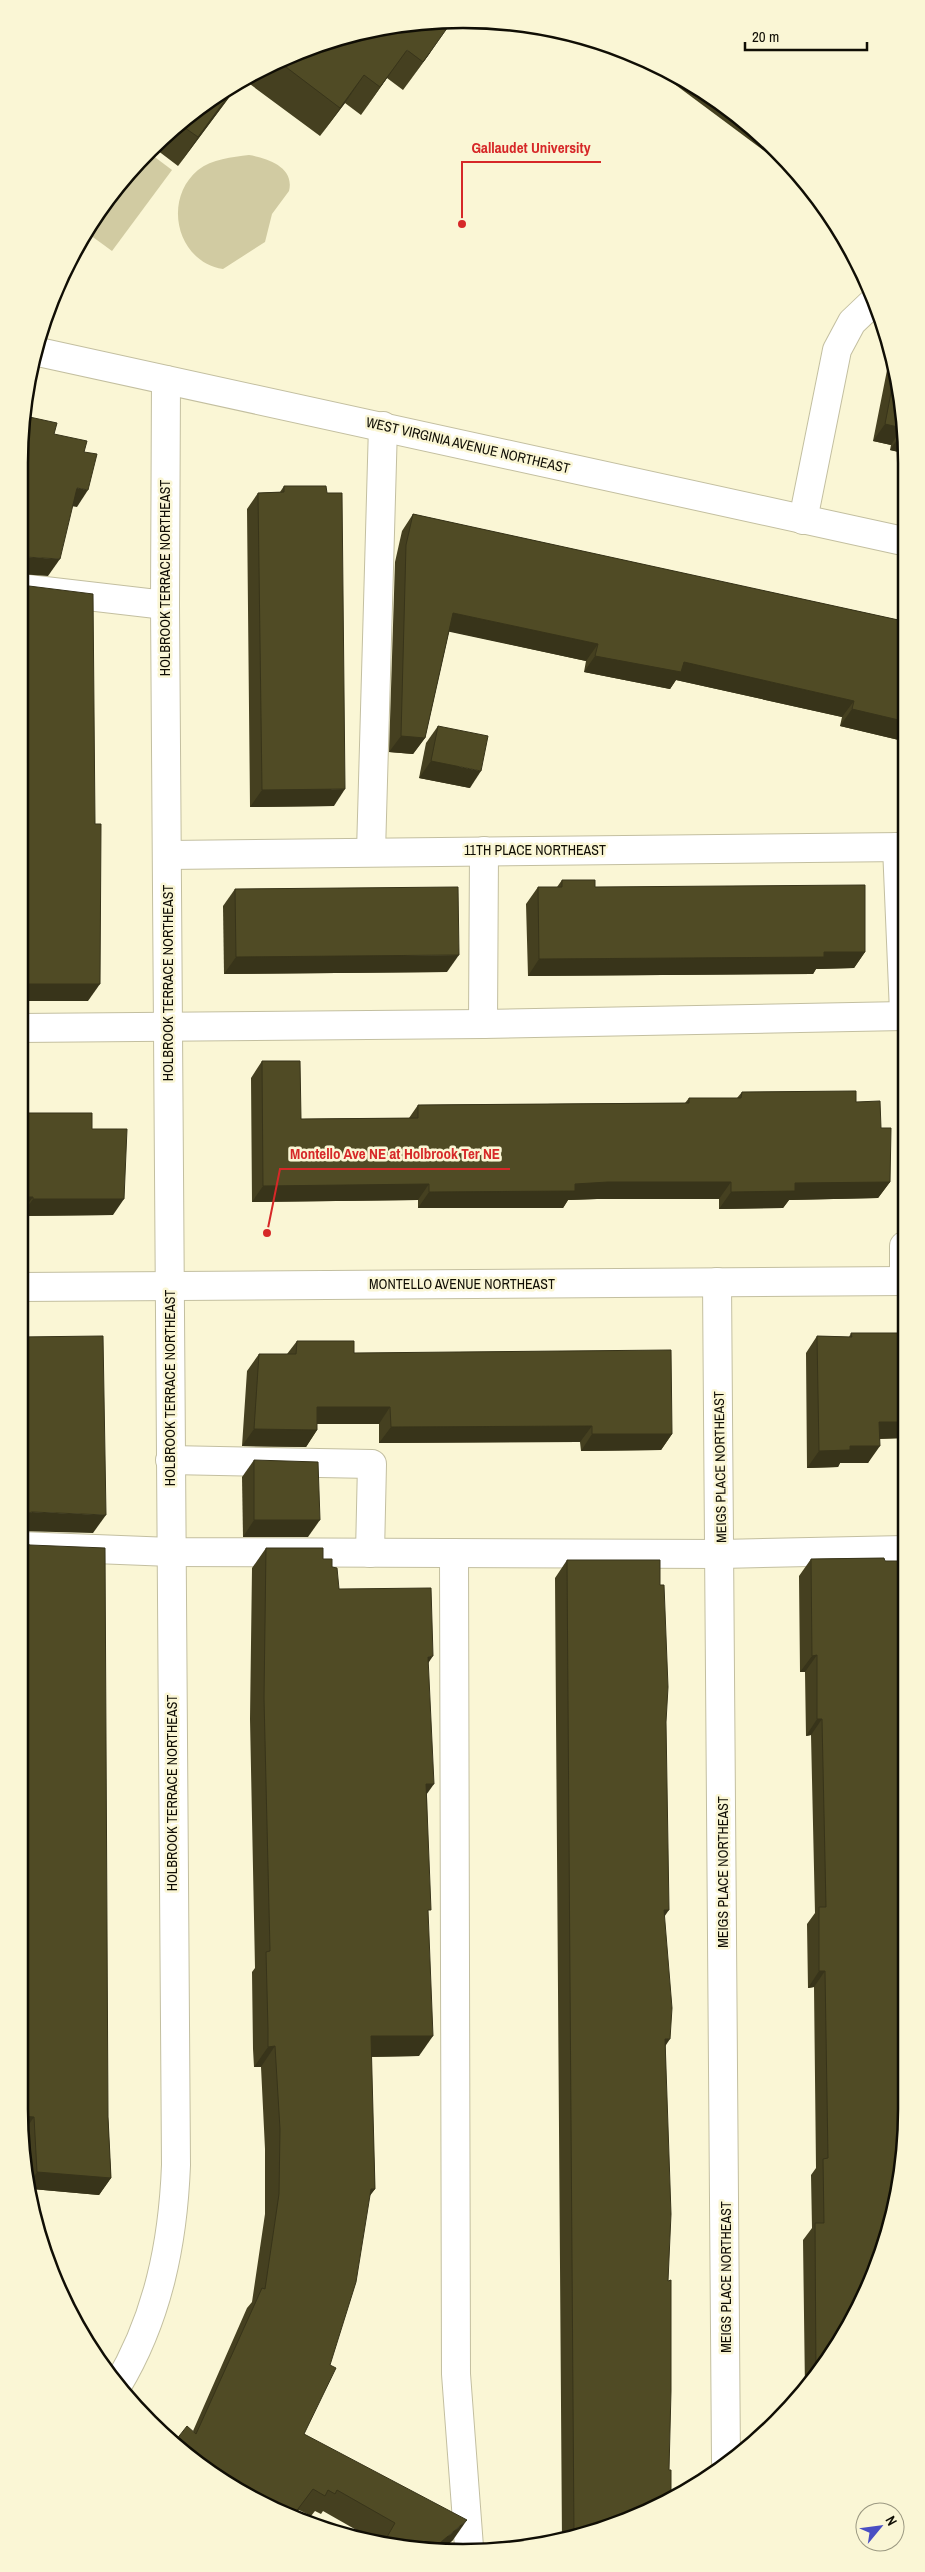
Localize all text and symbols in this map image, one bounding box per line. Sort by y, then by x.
scale bar [745,20,868,52]
text: 20 m [752,26,779,47]
callout: Gallaudet University [462,132,601,162]
text: Gallaudet University [472,137,591,158]
street label: WEST VIRGINIA AVENUE NORTHEAST [364,413,572,477]
street label: HOLBROOK TERRACE NORTHEAST [156,480,174,676]
street label: 11TH PLACE NORTHEAST [464,841,606,859]
street label: HOLBROOK TERRACE NORTHEAST [159,885,177,1081]
callout: Montello Ave NE at Holbrook Ter NE [280,1139,510,1169]
text: Montello Ave NE at Holbrook Ter NE [290,1143,500,1164]
street label: MONTELLO AVENUE NORTHEAST [369,1275,555,1293]
street label: HOLBROOK TERRACE NORTHEAST [161,1290,179,1486]
street label: MEIGS PLACE NORTHEAST [710,1391,730,1543]
street label: HOLBROOK TERRACE NORTHEAST [163,1695,181,1891]
street label: MEIGS PLACE NORTHEAST [714,1796,732,1948]
street label: MEIGS PLACE NORTHEAST [717,2201,735,2353]
north arrow [855,2502,905,2552]
text: N [881,2513,901,2529]

